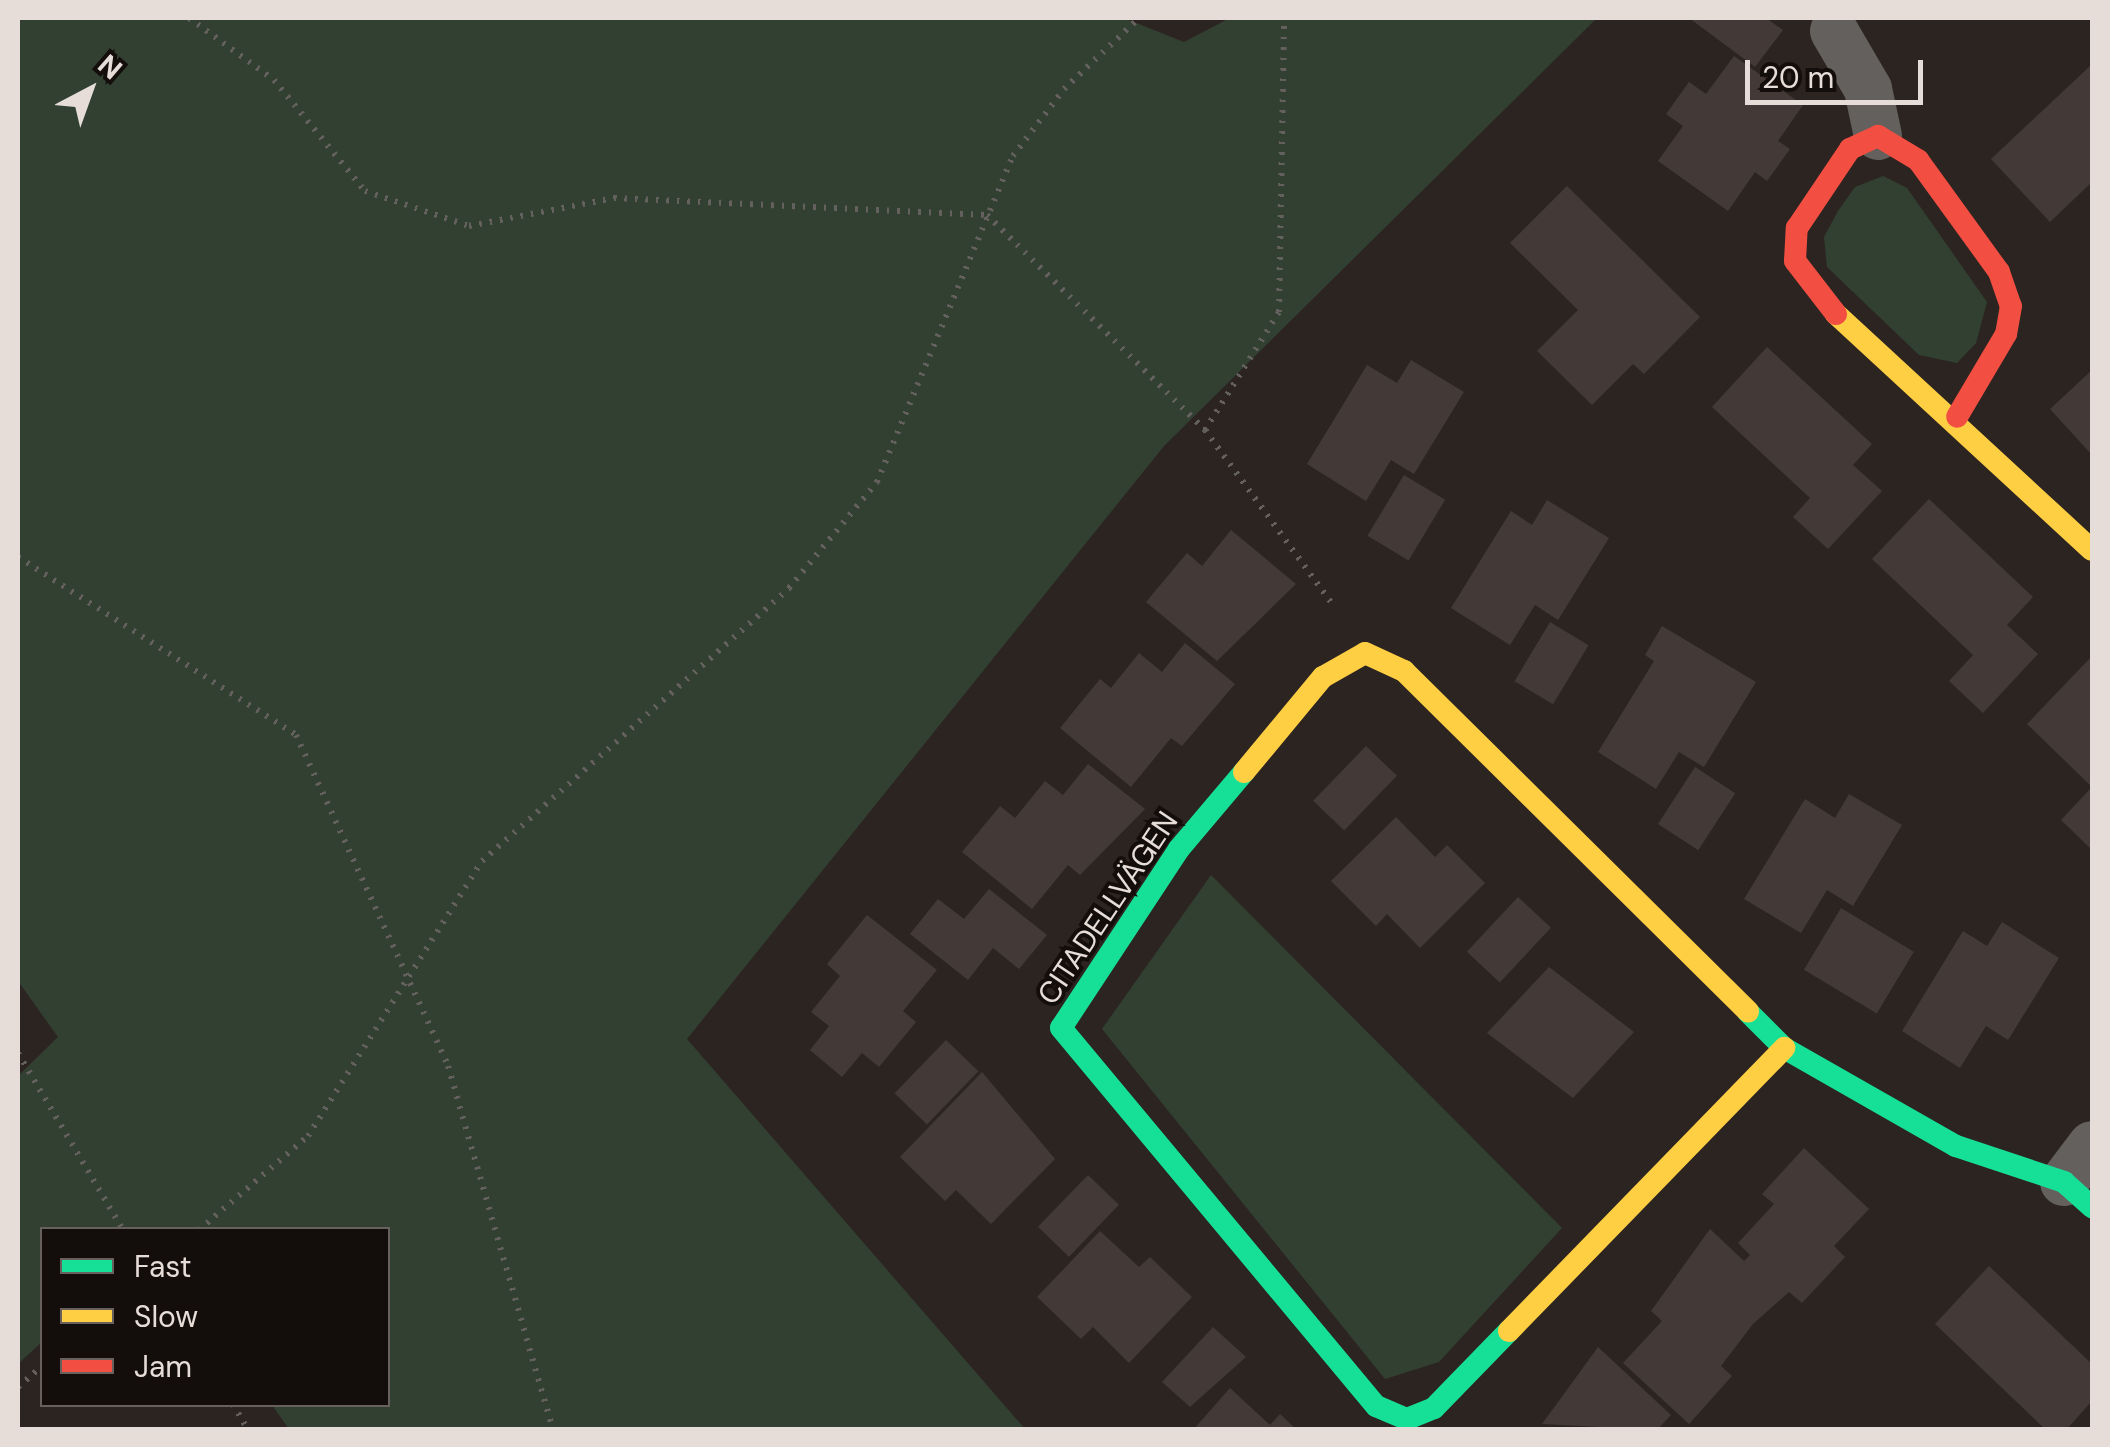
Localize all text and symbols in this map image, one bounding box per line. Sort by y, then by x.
north arrow [40,40,140,140]
scale bar [1750,40,1928,102]
text: N [90,46,130,88]
text: 20 m [1762,58,1834,97]
street label: CITADELLVÄGEN [1030,805,1186,1011]
legend [40,1227,390,1407]
text: Fast [134,1247,192,1286]
text: Slow [134,1297,198,1336]
text: Jam [134,1347,192,1386]

